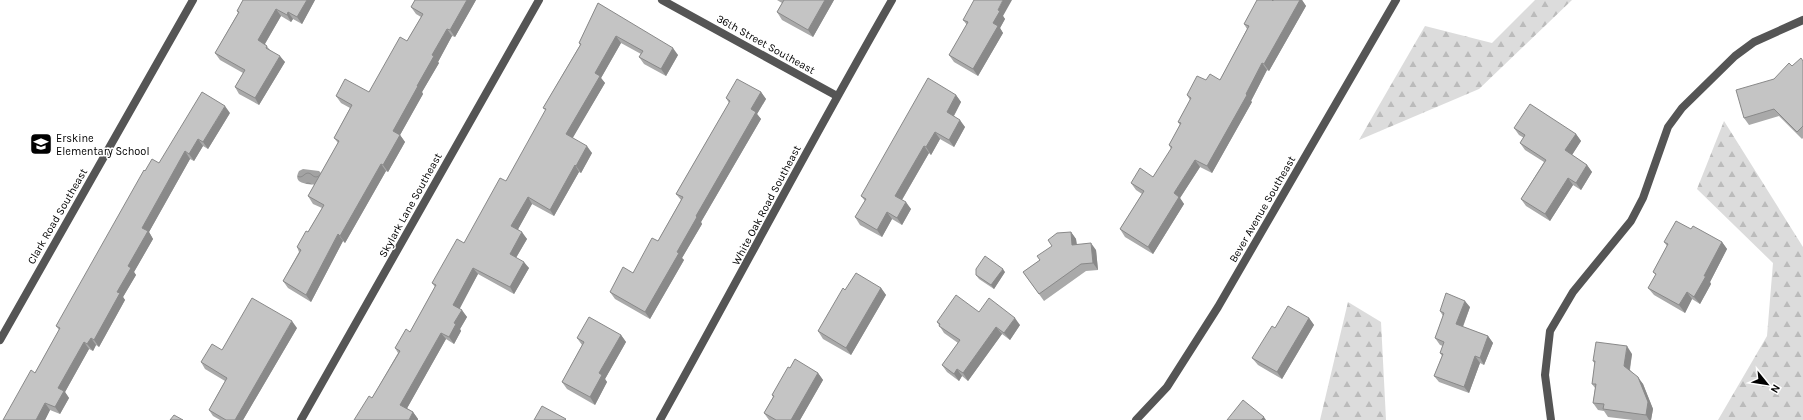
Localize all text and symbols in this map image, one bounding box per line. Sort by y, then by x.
street label: 36th Street Southeast [714,12,817,77]
school or university icon: Erskine Elementary School [28,131,54,157]
place label: Erskine Elementary School [56,132,149,158]
street label: White Oak Road Southeast [729,143,804,267]
street label: Skylark Lane Southeast [376,151,445,260]
street label: Bever Avenue Southeast [1227,154,1298,265]
street label: Clark Road Southeast [25,166,90,266]
north arrow [1747,364,1787,404]
text: N [1768,382,1783,395]

